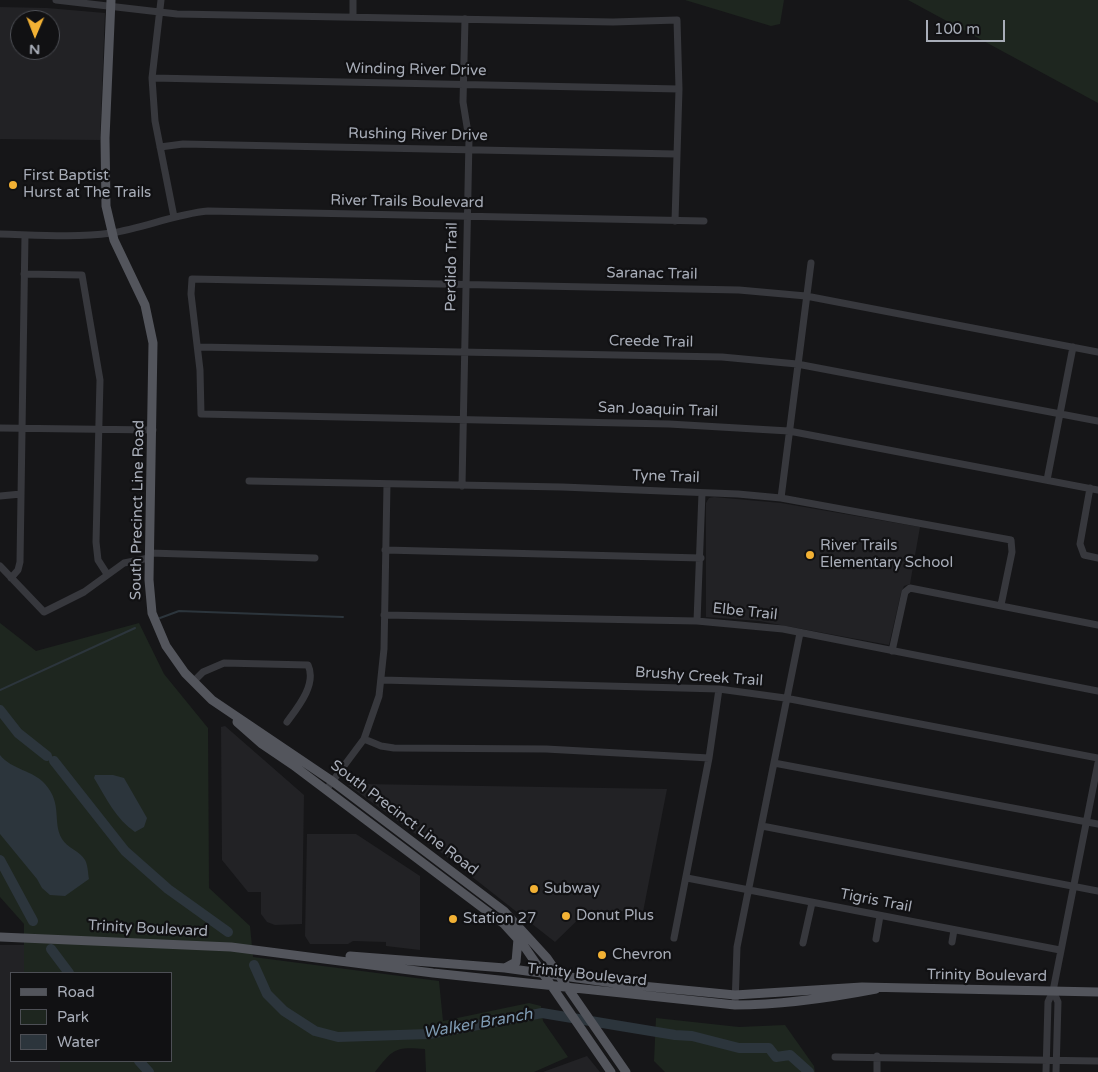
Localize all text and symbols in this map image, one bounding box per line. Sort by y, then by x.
north arrow [10,10,60,60]
scale bar [928,10,1007,42]
text: 100 m [934,20,980,38]
text: N [29,41,41,58]
street label: Winding River Drive [345,60,487,80]
street label: Rushing River Drive [348,125,488,145]
place label: First Baptist Hurst at The Trails [23,167,151,202]
marker: First Baptist Hurst at The Trails [7,179,19,191]
street label: River Trails Boulevard [330,192,484,212]
street label: Perdido Trail [442,222,462,312]
street label: Saranac Trail [606,264,698,284]
street label: Creede Trail [609,332,693,352]
street label: San Joaquin Trail [597,399,719,421]
street label: South Precinct Line Road [127,420,149,600]
street label: Tyne Trail [632,467,700,487]
place label: River Trails Elementary School [820,537,953,572]
marker: River Trails Elementary School [804,549,816,561]
street label: Elbe Trail [712,600,778,624]
street label: Brushy Creek Trail [634,664,764,690]
street label: South Precinct Line Road [327,757,481,879]
place label: Subway [544,880,600,898]
marker: Subway [528,883,540,895]
street label: Tigris Trail [839,885,913,917]
place label: Donut Plus [576,907,654,925]
place label: Station 27 [463,910,536,928]
marker: Donut Plus [560,910,572,922]
marker: Station 27 [447,913,459,925]
street label: Trinity Boulevard [88,917,208,941]
place label: Chevron [612,946,672,964]
marker: Chevron [596,949,608,961]
street label: Trinity Boulevard [526,960,648,990]
street label: Trinity Boulevard [927,966,1047,986]
legend [10,972,172,1062]
text: Road [57,983,95,1001]
water label: Walker Branch [422,1005,534,1043]
text: Park [57,1008,89,1026]
text: Water [57,1033,100,1051]

